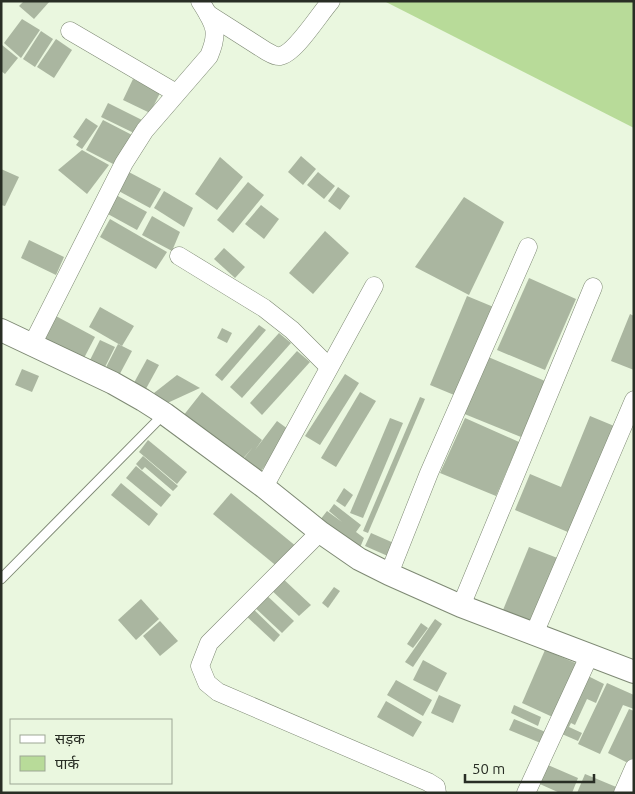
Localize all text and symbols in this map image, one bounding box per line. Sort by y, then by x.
legend [10,719,172,784]
text: सड़क [55,730,85,747]
scale bar [465,752,594,784]
text: पार्क [55,755,79,772]
text: 50 m [472,760,505,777]

